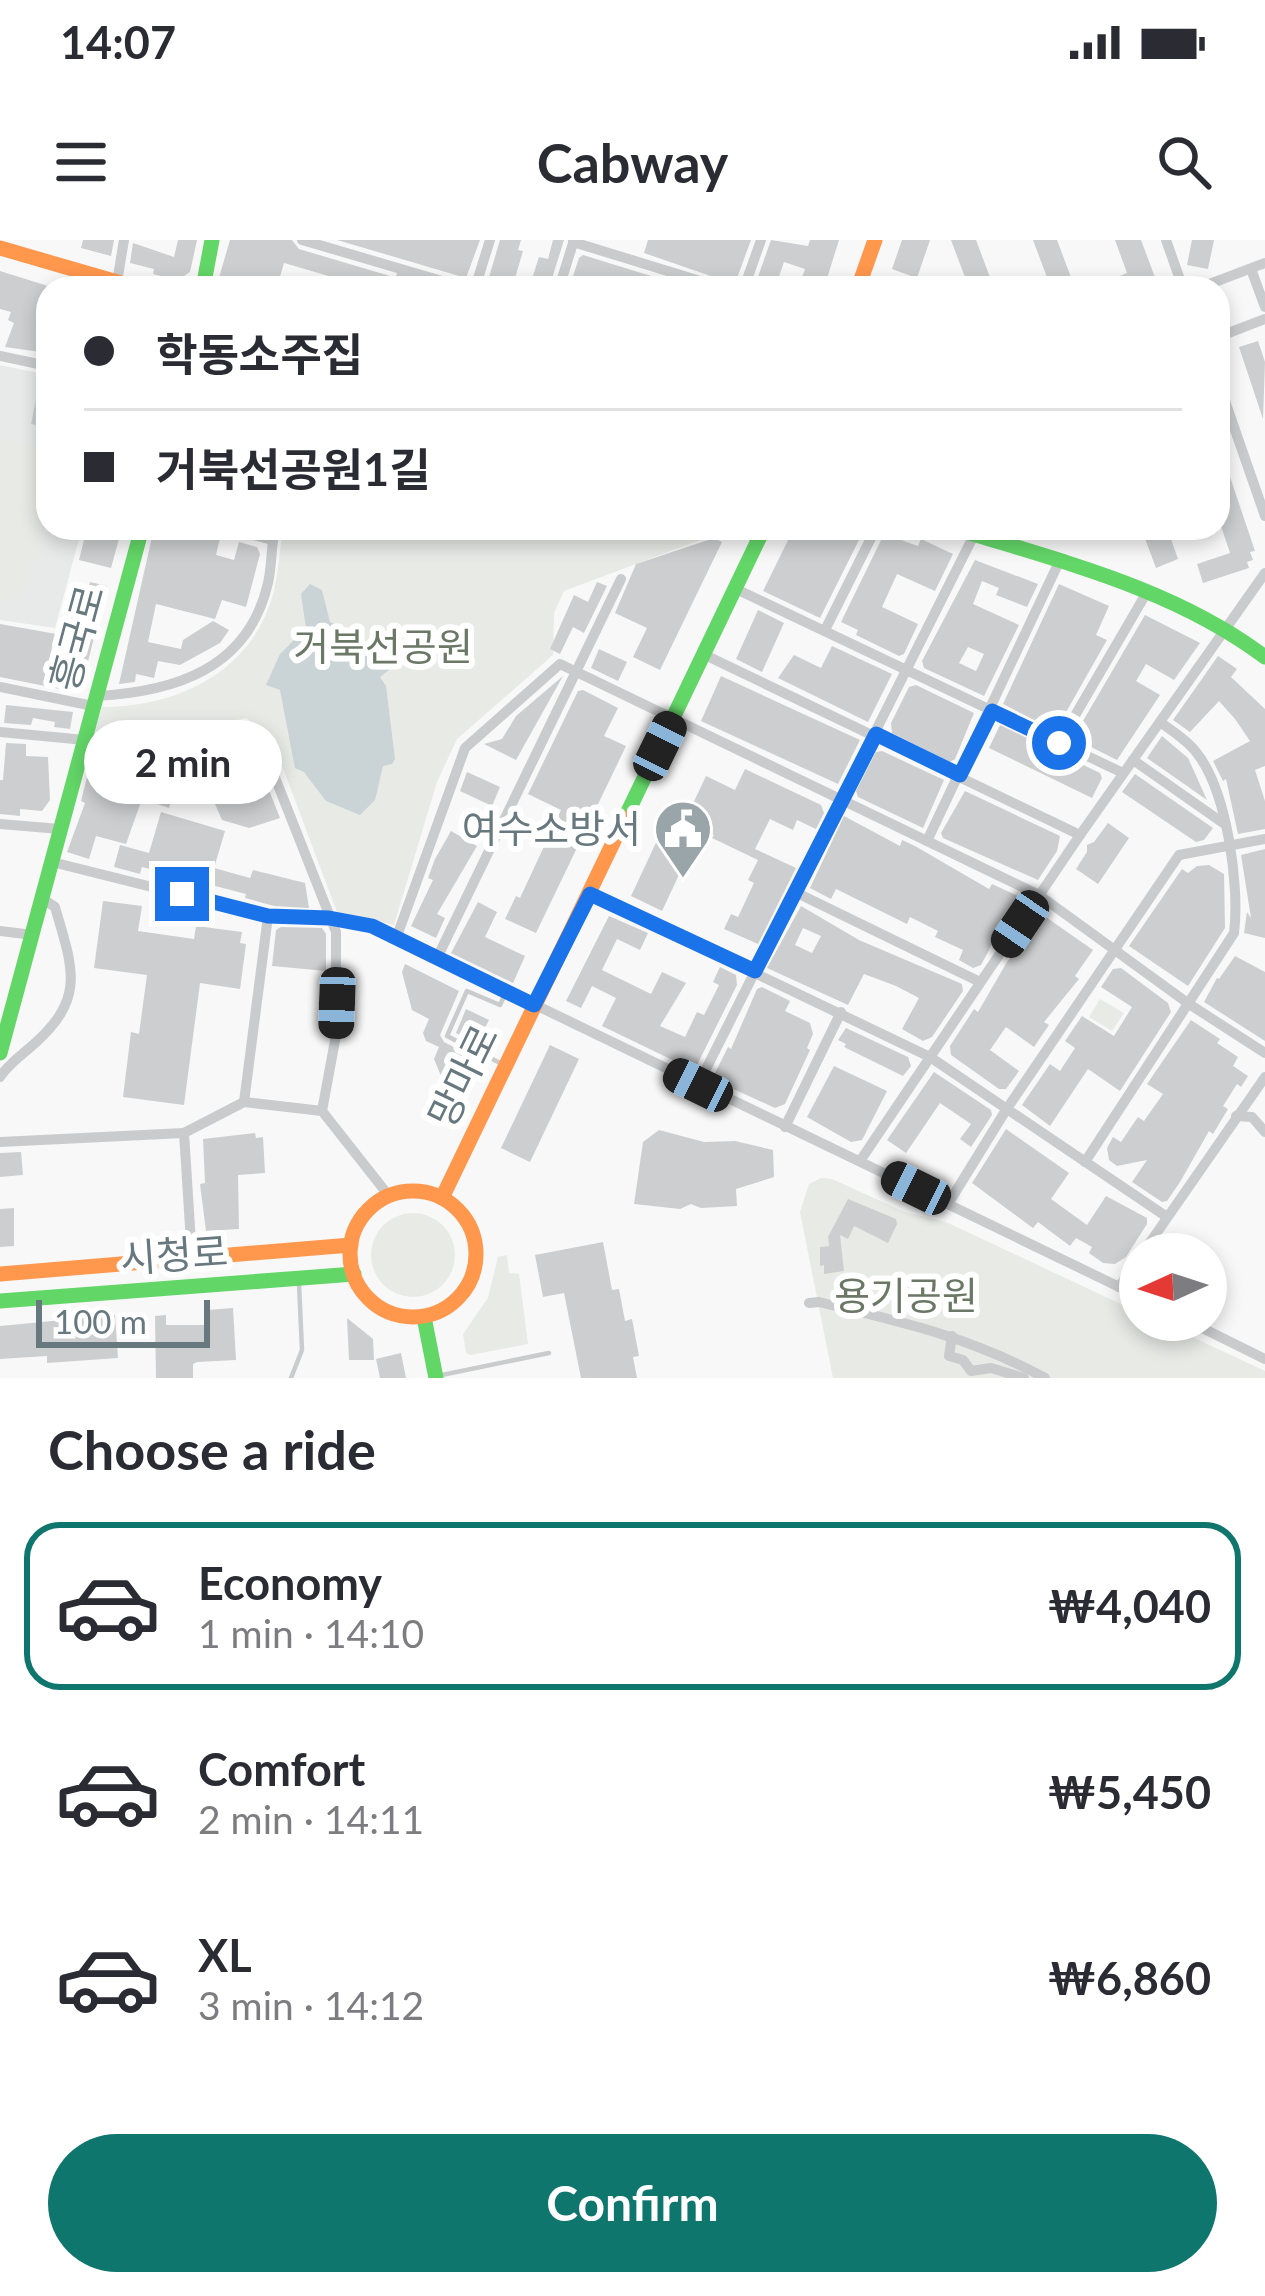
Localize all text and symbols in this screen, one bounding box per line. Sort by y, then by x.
text: 14:07 [60,15,176,69]
icon: menu [48,129,114,195]
icon: search [1151,129,1217,195]
text: Cabway [537,130,728,195]
text: 학동소주집 [156,327,363,381]
text: 거북선공원1길 [156,442,431,496]
street label: 흥국로 [40,580,112,696]
park label: 거북선공원 [293,623,473,669]
car [628,706,692,786]
route start [1032,716,1086,770]
callout: 2 min [83,720,281,804]
text: 2 min [135,739,231,785]
public building icon: 여수소방서 [652,798,714,880]
place label: 여수소방서 [462,805,641,851]
route end [155,867,209,921]
car [985,884,1055,964]
car [318,966,356,1040]
street label: 망마로 [418,1017,506,1134]
car [658,1053,738,1117]
car [876,1156,956,1220]
street label: 시청로 [119,1227,229,1281]
north arrow [1119,1233,1227,1341]
map controls [1119,1233,1227,1341]
park label: 용기공원 [834,1272,978,1318]
scale bar [36,1294,210,1347]
text: 100 m [54,1301,147,1341]
text: Choose a ride [48,1417,376,1482]
icon: car [54,1552,162,1660]
text: Economy [198,1556,382,1610]
text: ₩4,040 [1047,1579,1211,1633]
text: 1 min · 14:10 [198,1610,424,1656]
icon: car [54,1738,162,1846]
text: Comfort [198,1742,365,1796]
text: ₩5,450 [1047,1765,1211,1819]
text: 2 min · 14:11 [198,1796,424,1842]
icon: car [54,1924,162,2032]
text: XL [198,1928,252,1982]
text: ₩6,860 [1047,1951,1211,2005]
text: 3 min · 14:12 [198,1982,424,2028]
button: Confirm [48,2134,1217,2272]

